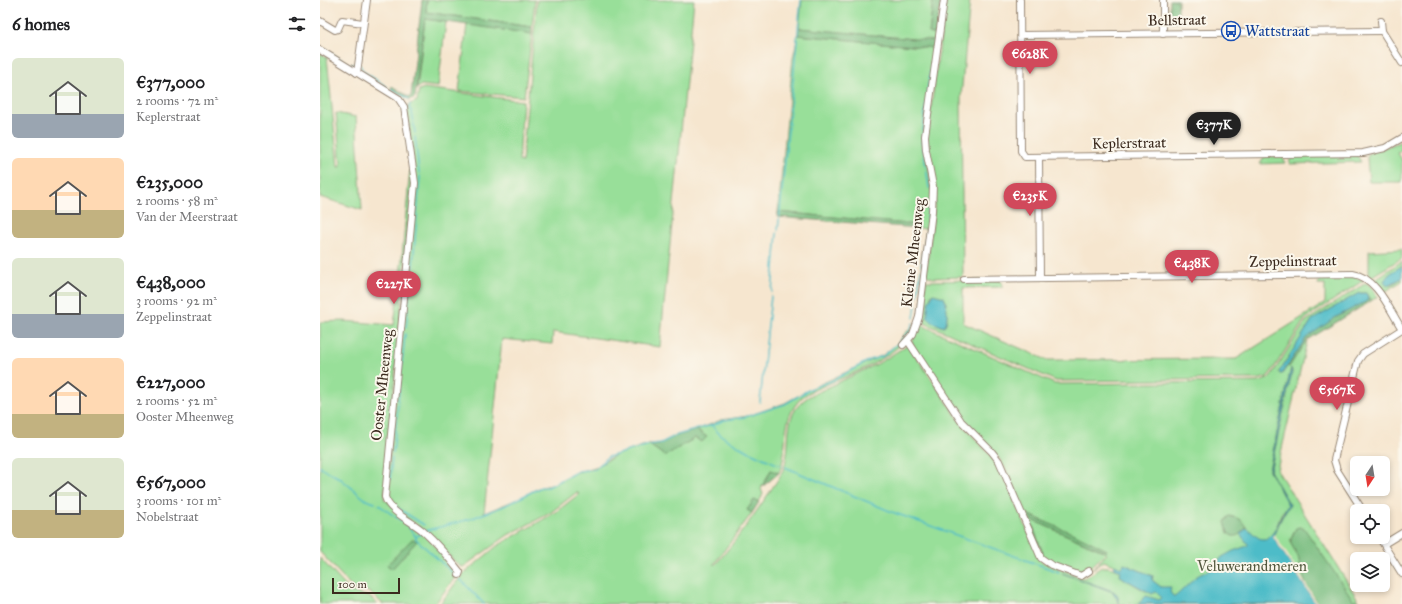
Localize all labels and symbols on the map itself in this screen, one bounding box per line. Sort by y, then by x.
street label: Bellstraat [1148,10,1207,30]
bus stop icon: Wattstraat [1220,20,1242,42]
place label: Wattstraat [1245,22,1311,40]
pin: €628K [1002,41,1058,75]
pin: €377K [1186,112,1242,146]
street label: Keplerstraat [1092,133,1167,153]
pin: €235K [1002,183,1058,217]
street label: Kleine Mheenweg [897,196,929,309]
pin: €438K [1164,250,1220,284]
street label: Zeppelinstraat [1249,251,1338,271]
pin: €227K [366,271,422,305]
street label: Ooster Mheenweg [367,327,397,442]
pin: €567K [1309,377,1365,411]
north arrow [1350,456,1390,496]
park label: Veluwerandmeren [1196,557,1307,575]
scale bar [332,576,400,595]

